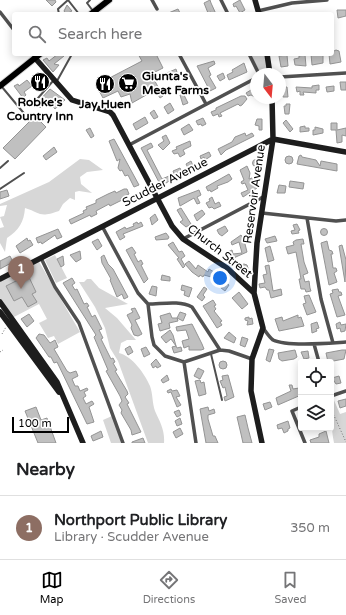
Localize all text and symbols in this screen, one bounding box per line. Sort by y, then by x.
search box [12,12,334,56]
icon: search [26,23,48,45]
text: Search here [58,25,142,43]
north arrow [250,68,286,104]
place label: Giunta's Meat Farms [142,69,209,97]
restaurant icon: Robke's Country Inn [29,71,51,93]
supermarket icon: Giunta's Meat Farms [117,72,139,94]
restaurant icon: Jay Huen [94,73,116,95]
place label: Robke's Country Inn [7,95,73,124]
place label: Jay Huen [78,97,131,112]
street label: Reservoir Avenue [240,143,268,244]
street label: Scudder Avenue [120,154,210,210]
street label: Church Street [185,221,256,281]
pin: 1 [8,256,34,289]
your location [210,268,230,288]
map controls [298,359,334,431]
button: locate [298,359,334,395]
button: layers [298,395,334,431]
scale bar [12,415,69,434]
text: 100 m [18,417,52,430]
text: Nearby [16,459,75,480]
text: Northport Public Library [54,511,227,529]
text: 1 [25,520,33,536]
text: 350 m [290,520,330,536]
text: Library · Scudder Avenue [54,529,209,545]
tab: Map [40,569,63,606]
tab: Directions [143,569,195,606]
tab: Saved [275,569,306,606]

